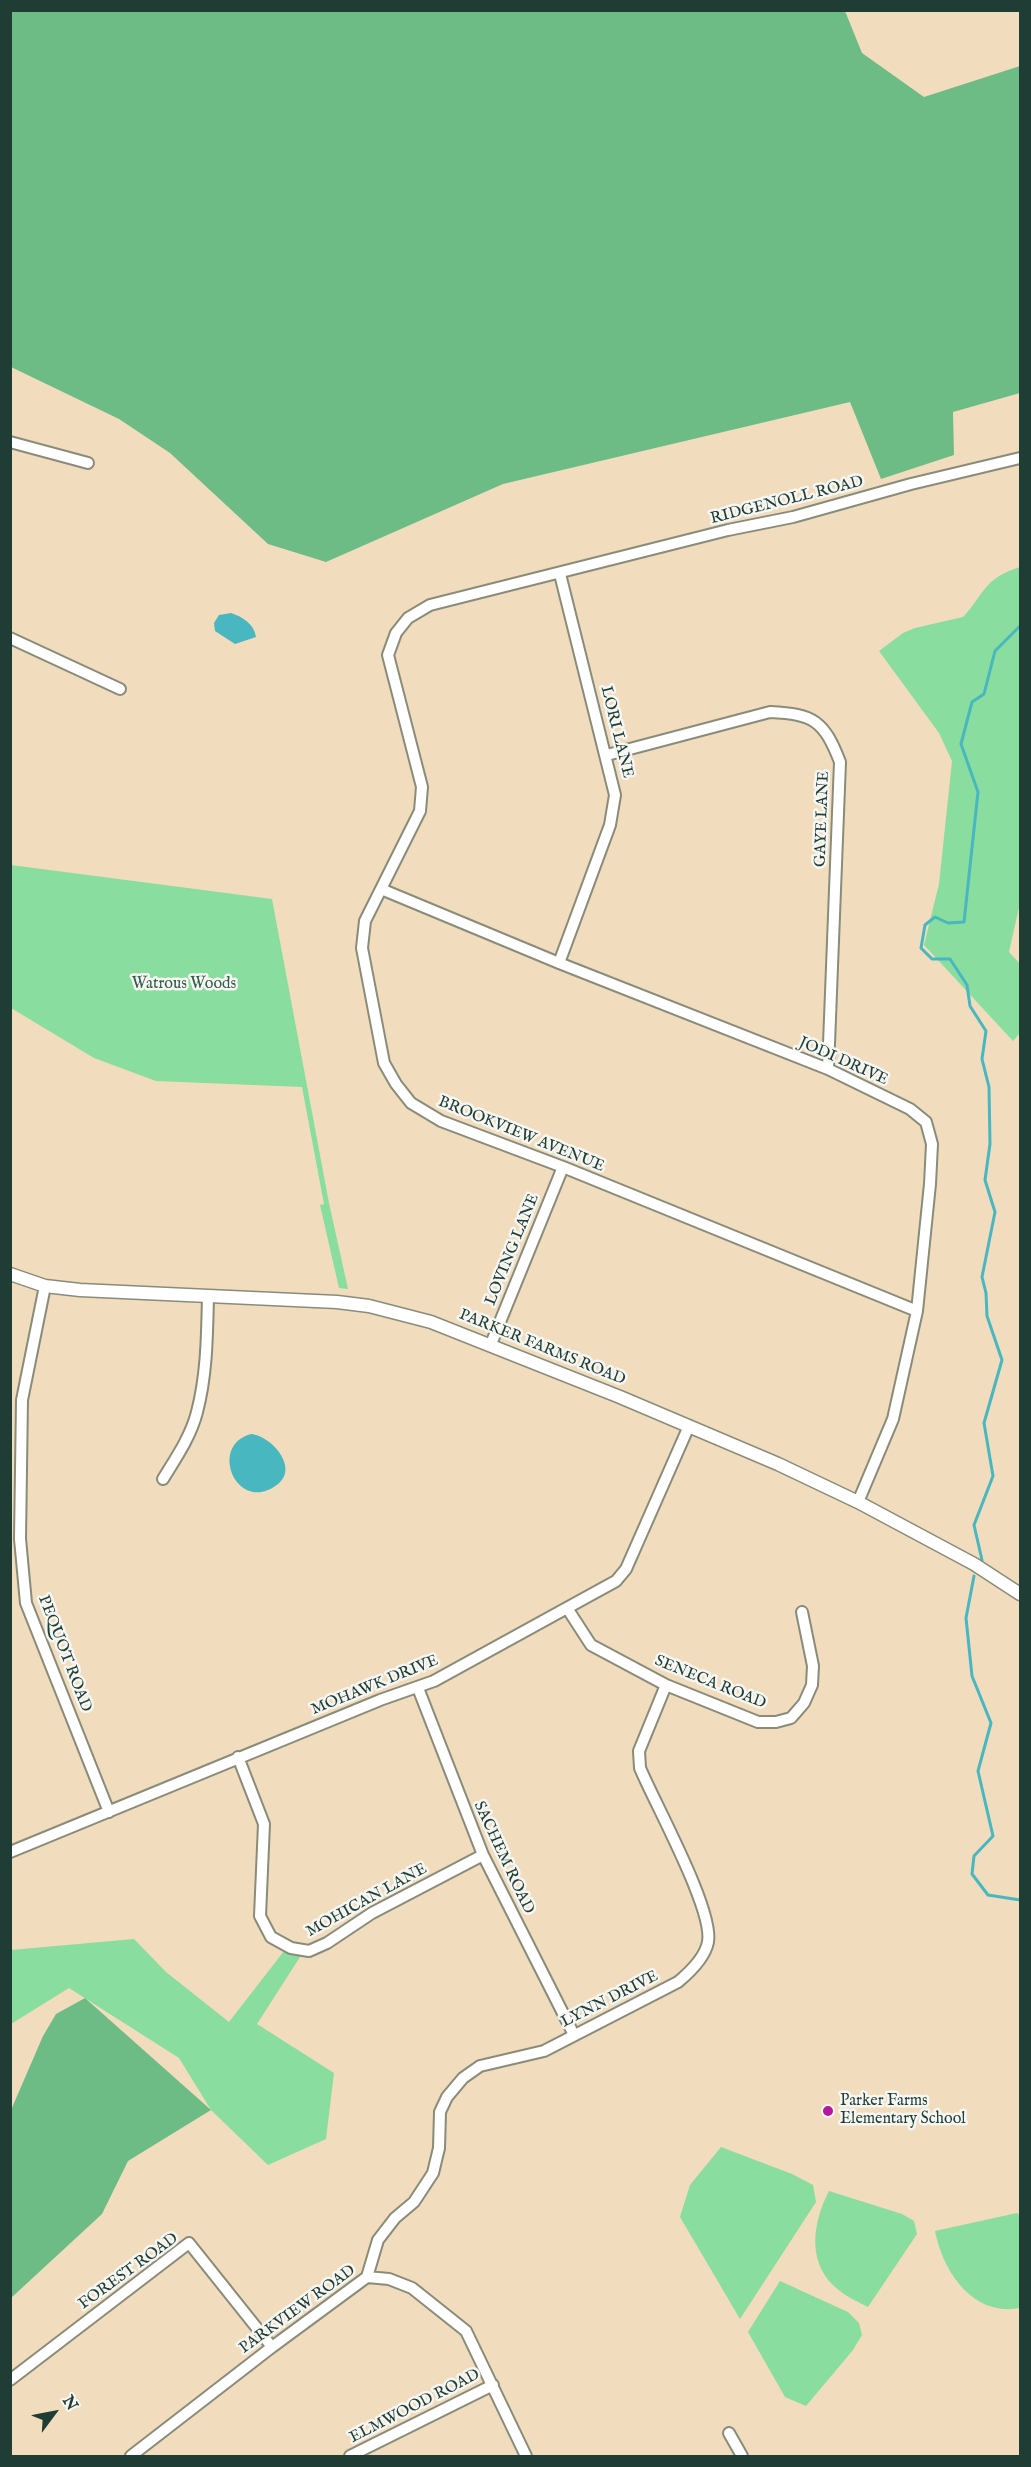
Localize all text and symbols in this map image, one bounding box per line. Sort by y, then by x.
street label: RIDGENOLL ROAD [709,473,865,529]
street label: LORI LANE [595,684,637,780]
street label: GAYE LANE [812,771,834,867]
park label: Watrous Woods [132,975,236,995]
street label: JODI DRIVE [795,1034,891,1090]
street label: BROOKVIEW AVENUE [435,1093,607,1177]
street label: LOVING LANE [482,1191,544,1309]
street label: PARKER FARMS ROAD [456,1306,628,1390]
street label: PEQUOT ROAD [33,1593,95,1715]
street label: MOHAWK DRIVE [309,1652,441,1720]
street label: SENECA ROAD [652,1652,768,1714]
street label: SACHEM ROAD [469,1799,537,1917]
street label: MOHICAN LANE [303,1860,431,1942]
street label: LYNN DRIVE [558,1967,662,2033]
place label: Parker Farms Elementary School [840,2092,966,2130]
marker: Parker Farms Elementary School [821,2104,835,2118]
street label: FOREST ROAD [76,2230,182,2314]
street label: PARKVIEW ROAD [236,2261,360,2359]
street label: ELMWOOD ROAD [347,2366,483,2448]
north arrow [24,2383,84,2443]
text: N [57,2392,81,2415]

